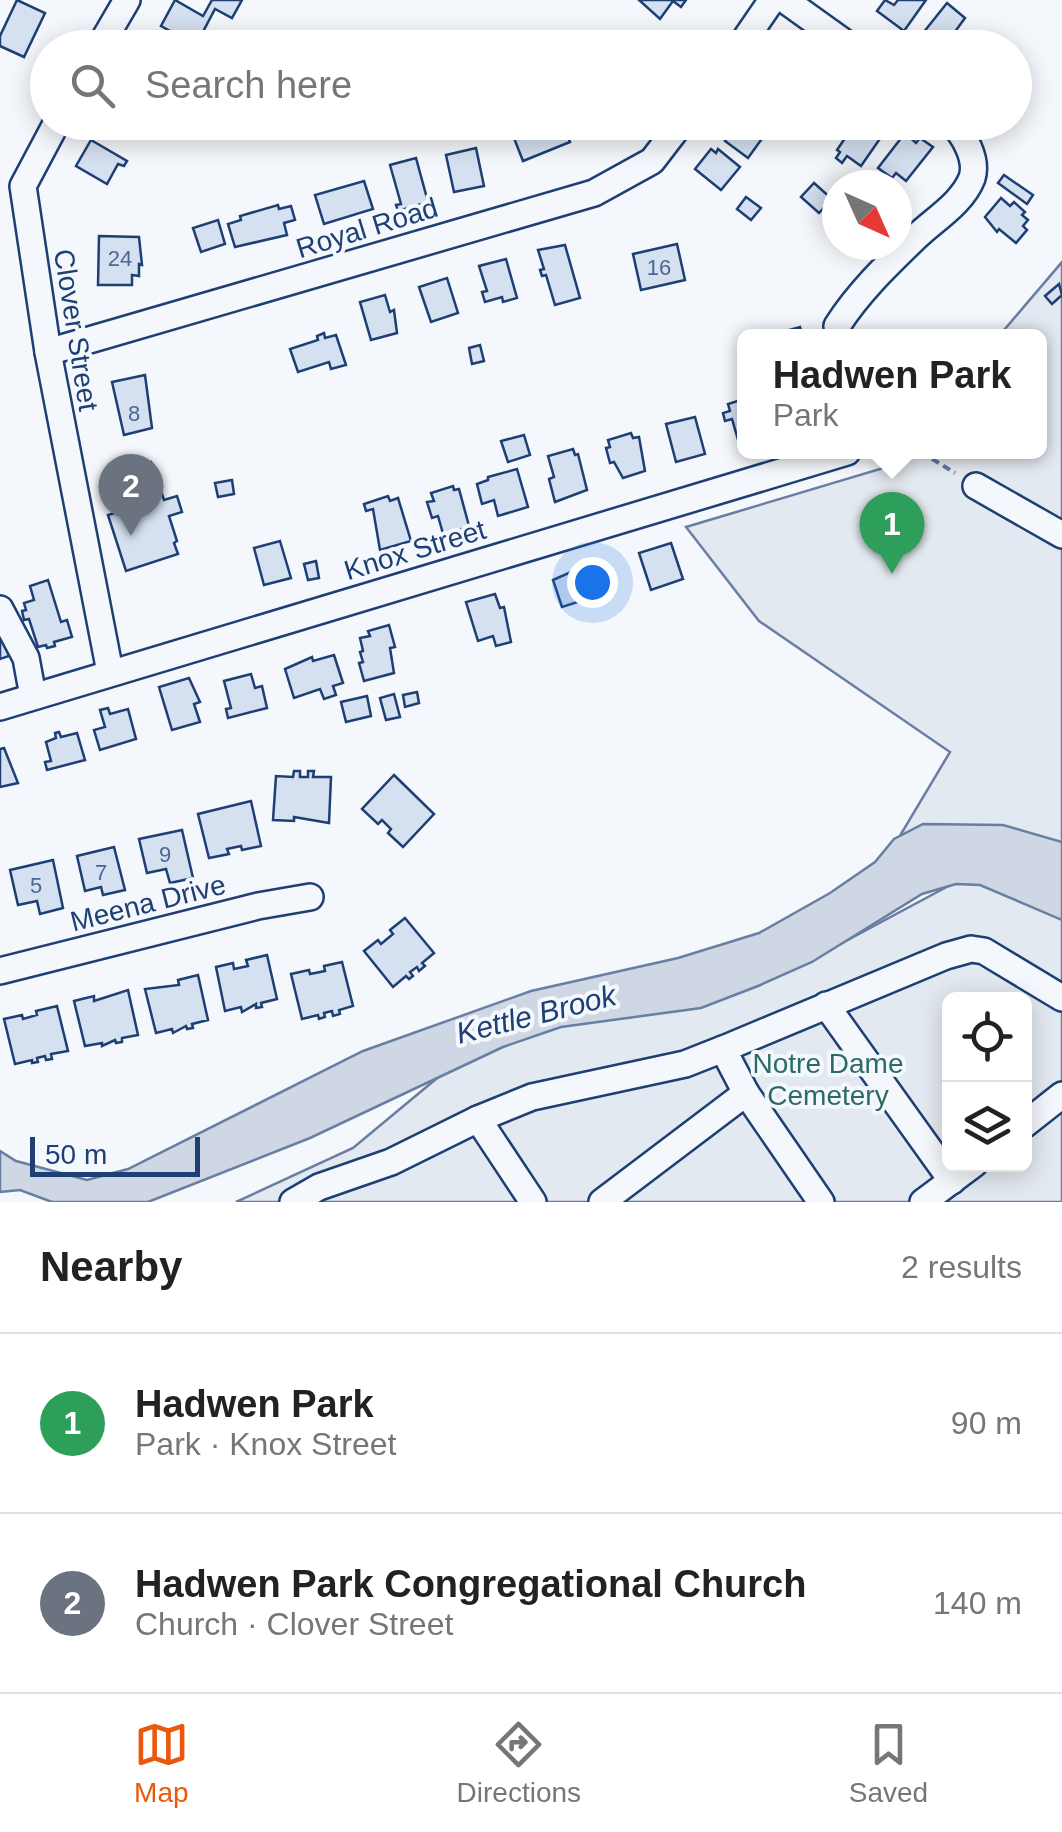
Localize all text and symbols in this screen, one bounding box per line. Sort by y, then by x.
search box [30,30,1032,140]
icon: search [65,58,120,113]
text: Search here [145,64,352,106]
north arrow [822,170,912,260]
street label: Royal Road [293,192,441,264]
house number: 24 [108,246,132,271]
street label: Clover Street [48,247,104,413]
house number: 16 [647,255,671,280]
popup [737,329,1047,459]
text: Hadwen Park [773,354,1011,396]
text: Park [773,397,838,433]
house number: 8 [128,401,140,426]
pin: 2 [98,454,164,536]
pin: 1 [860,492,924,574]
street label: Knox Street [341,514,490,586]
your location [567,557,618,608]
house number: 9 [159,842,171,867]
house number: 7 [95,860,107,885]
street label: Meena Drive [67,869,229,937]
house number: 5 [30,873,42,898]
water label: Kettle Brook [453,978,621,1050]
map controls [942,992,1032,1172]
button: locate [942,992,1032,1082]
park label: Notre Dame Cemetery [753,1048,903,1111]
button: layers [942,1082,1032,1172]
scale bar [30,1132,200,1176]
text: 50 m [45,1139,107,1170]
text: Nearby [40,1243,182,1290]
text: 2 results [901,1249,1022,1285]
text: Hadwen Park [135,1383,374,1425]
text: 1 [64,1405,81,1441]
text: 90 m [951,1405,1022,1441]
text: Park · Knox Street [135,1426,396,1462]
text: Hadwen Park Congregational Church [135,1563,806,1605]
text: 2 [64,1585,81,1621]
text: 140 m [933,1585,1022,1621]
text: Church · Clover Street [135,1606,453,1642]
tab: Map [134,1717,189,1809]
tab: Directions [457,1717,581,1809]
tab: Saved [849,1717,928,1809]

